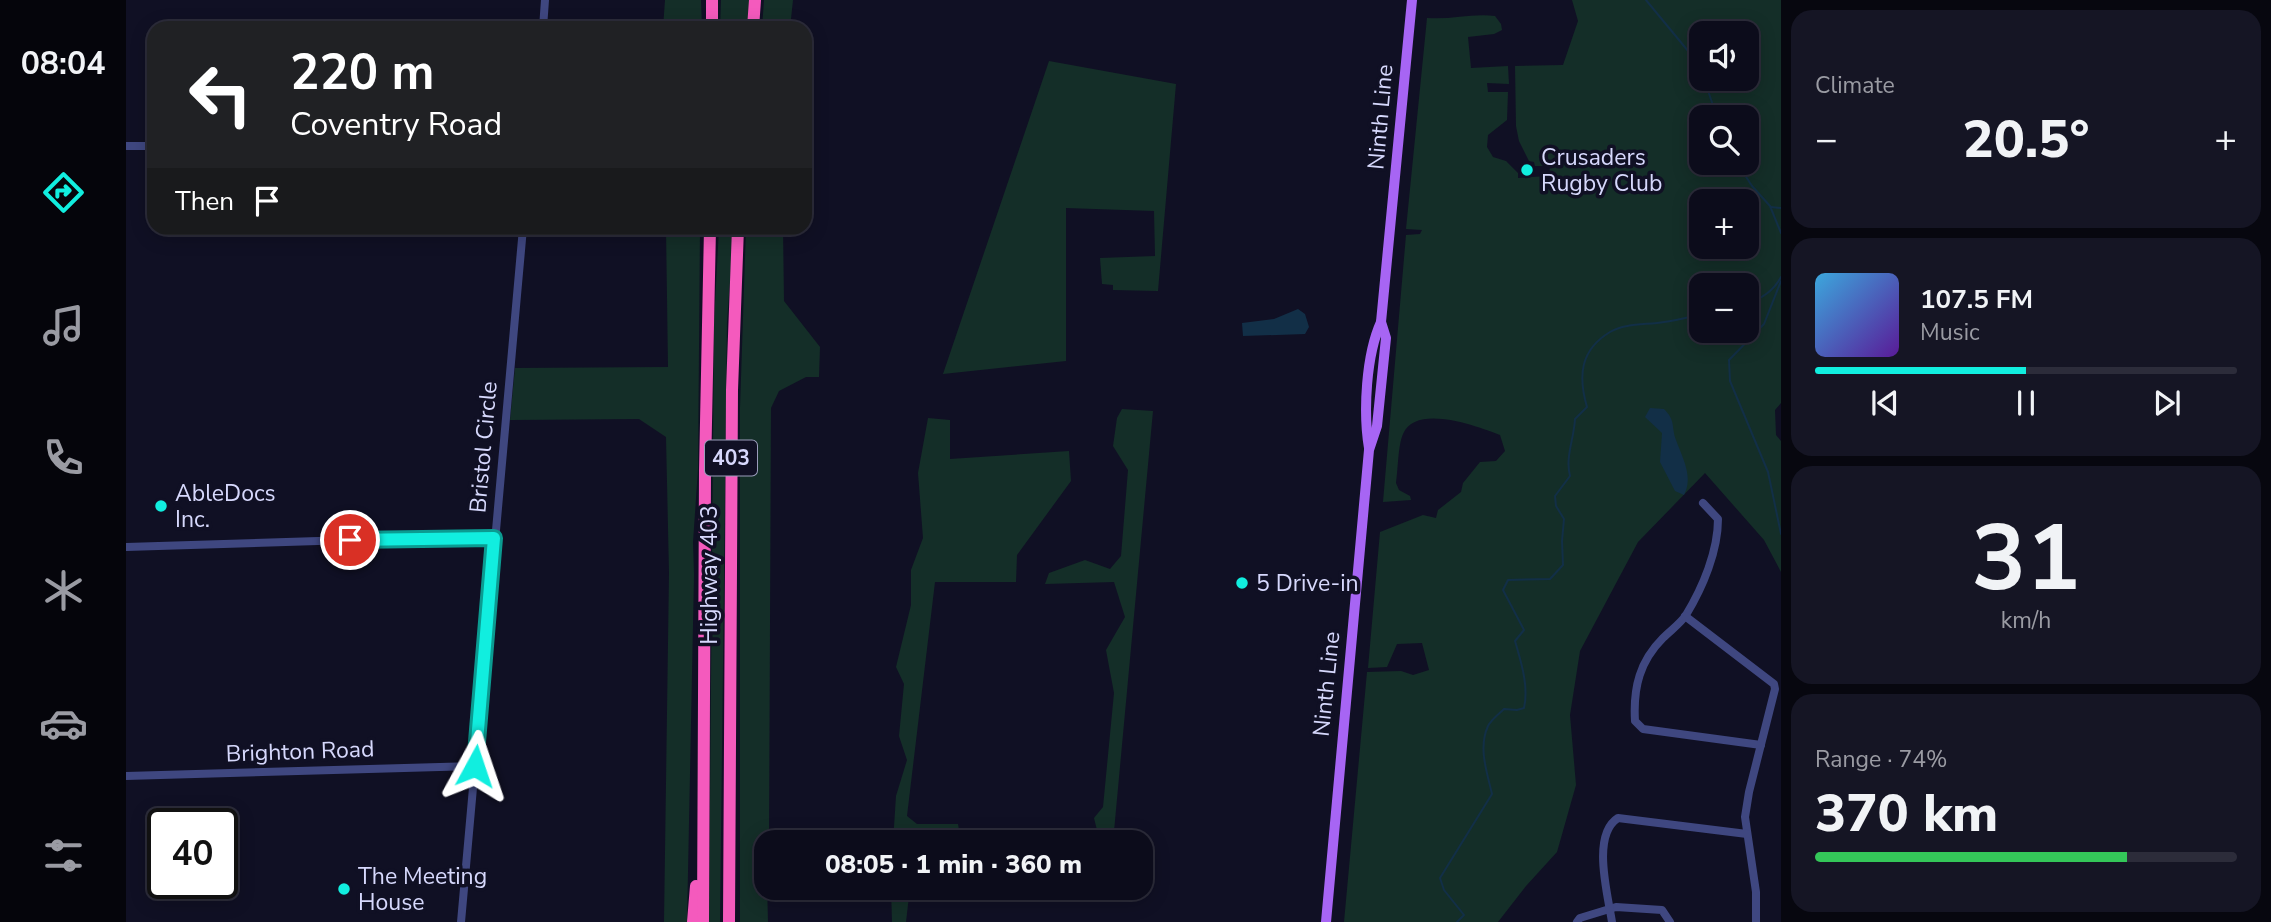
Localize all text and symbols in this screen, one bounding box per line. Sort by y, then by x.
map controls [1689,21,1759,343]
button: sound [1689,21,1759,91]
text: 220 m [290,39,434,106]
text: 08:04 [21,42,105,85]
icon: left [175,49,266,140]
street label: Ninth Line [1360,63,1401,171]
text: Climate [1815,70,1895,101]
text: Coventry Road [290,103,502,146]
text: 20.5° [1962,104,2090,175]
button: search [1689,105,1759,175]
text: − [1815,114,1838,165]
text: + [2214,114,2237,165]
place label: Crusaders Rugby Club [1541,142,1662,199]
marker: Crusaders Rugby Club [1519,162,1535,178]
icon: directions [39,168,88,217]
icon: arrive [248,182,286,220]
text: Then [175,184,234,219]
button: + [1689,189,1759,259]
button: − [1689,273,1759,343]
text: 107.5 FM [1920,282,2033,317]
icon: music [39,301,88,350]
text: Music [1920,317,1980,348]
street label: Bristol Circle [462,380,505,514]
icon: previous [1866,384,1904,422]
icon: pause [2007,384,2045,422]
icon: next [2148,384,2186,422]
icon: phone [39,433,88,482]
road number: 403 [705,440,757,476]
place label: AbleDocs Inc. [175,478,276,535]
text: 31 [1971,497,2081,621]
marker: AbleDocs Inc. [153,498,169,514]
street label: Highway 403 [694,505,725,645]
pin [320,510,380,570]
icon: arrive [331,521,369,559]
icon: climate [39,566,88,615]
place label: 5 Drive-in [1256,568,1359,599]
marker: 5 Drive-in [1234,575,1250,591]
text: km/h [2001,605,2051,636]
street label: Ninth Line [1306,630,1347,738]
icon: car [39,699,88,748]
position arrow [438,729,512,803]
street label: Brighton Road [225,733,375,770]
text: Range · 74% [1815,744,1947,775]
text: 370 km [1815,778,1998,849]
speed limit sign: 40 [147,808,238,899]
icon: filters [39,831,88,880]
text: 08:05 · 1 min · 360 m [825,847,1082,882]
place label: The Meeting House [358,861,487,918]
marker: The Meeting House [336,881,352,897]

